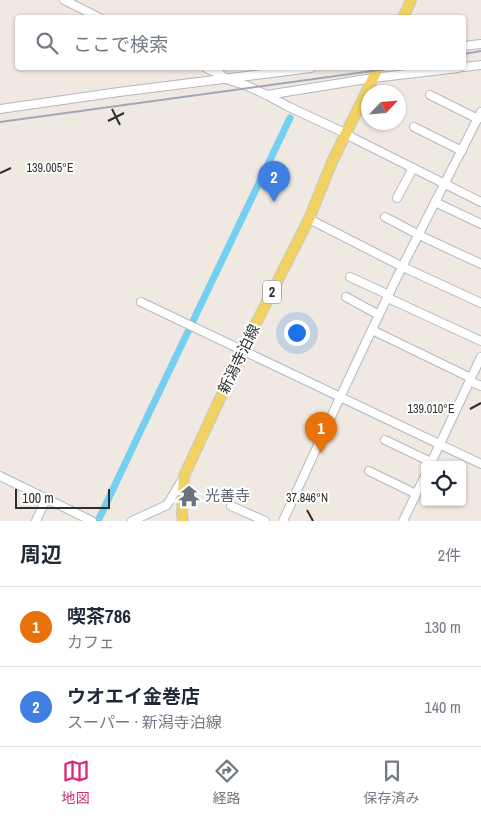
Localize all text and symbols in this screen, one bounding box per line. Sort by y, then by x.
search box [15,15,466,70]
icon: search [33,29,61,57]
text: ここで検索 [73,31,168,57]
north arrow [361,85,406,130]
text: 139.005°E [27,160,73,176]
pin: 2 [258,161,290,202]
road number: 2 [263,280,281,304]
street label: 新潟寺泊線 [213,320,264,397]
your location [284,320,310,346]
text: 139.010°E [408,401,454,417]
pin: 1 [305,412,337,453]
map controls [421,461,466,506]
button: locate [421,461,466,506]
temple icon: 光善寺 [176,483,202,509]
place label: 光善寺 [205,485,250,506]
scale bar [15,486,110,509]
text: 100 m [22,489,54,507]
text: 37.846°N [286,490,328,506]
text: 周辺 [20,540,62,569]
text: 2件 [438,544,461,566]
text: 喫茶786 [67,603,131,629]
text: 1 [32,616,40,638]
text: 130 m [425,616,461,638]
text: カフェ [67,631,115,653]
text: ウオエイ金巻店 [67,683,200,709]
text: 2 [32,696,40,718]
text: 140 m [425,696,461,718]
text: スーパー · 新潟寺泊線 [67,711,222,733]
tab: 地図 [62,757,90,807]
tab: 経路 [213,757,241,807]
tab: 保存済み [364,757,420,807]

